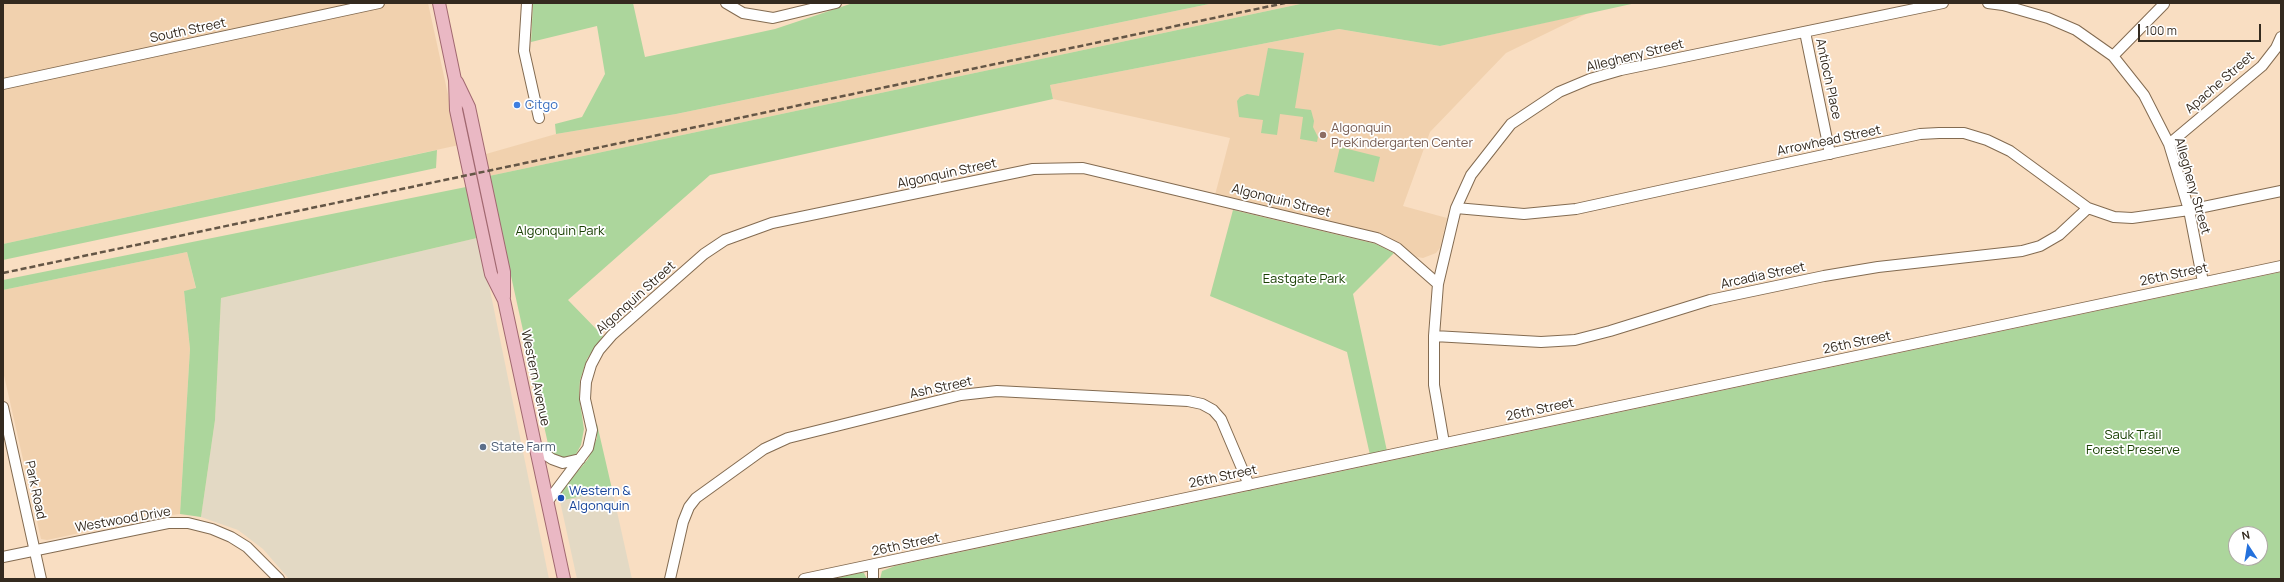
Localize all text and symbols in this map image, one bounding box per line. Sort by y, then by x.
street label: South Street [149,15,227,47]
scale bar [2140,16,2263,42]
text: 100 m [2145,22,2177,39]
street label: Allegheny Street [1585,36,1685,76]
street label: Antioch Place [1812,37,1844,121]
street label: Apache Street [2182,49,2258,117]
place label: Citgo [525,97,558,113]
marker: Citgo [512,100,522,110]
place label: Algonquin PreKindergarten Center [1331,120,1473,151]
street label: Arrowhead Street [1776,122,1882,160]
marker: Algonquin PreKindergarten Center [1318,130,1328,140]
street label: Allegheny Street [2171,136,2213,236]
street label: Algonquin Street [896,156,998,192]
street label: Algonquin Street [1230,181,1332,221]
park label: Algonquin Park [515,223,605,239]
street label: Algonquin Street [593,258,679,338]
street label: Arcadia Street [1719,259,1807,293]
street label: 26th Street [2139,260,2209,290]
park label: Eastgate Park [1263,271,1345,287]
street label: 26th Street [1822,328,1892,358]
street label: Western Avenue [517,329,553,427]
street label: Ash Street [908,374,974,402]
street label: 26th Street [1505,395,1575,425]
park label: Sauk Trail Forest Preserve [2086,427,2180,458]
place label: State Farm [491,439,556,455]
marker: State Farm [478,442,488,452]
street label: Park Road [21,459,49,521]
street label: 26th Street [1188,462,1258,492]
place label: Western & Algonquin [569,483,631,514]
marker: Western & Algonquin [556,493,566,503]
street label: Westwood Drive [74,504,172,536]
north arrow [2228,526,2268,566]
text: N [2240,527,2251,543]
street label: 26th Street [871,530,941,560]

